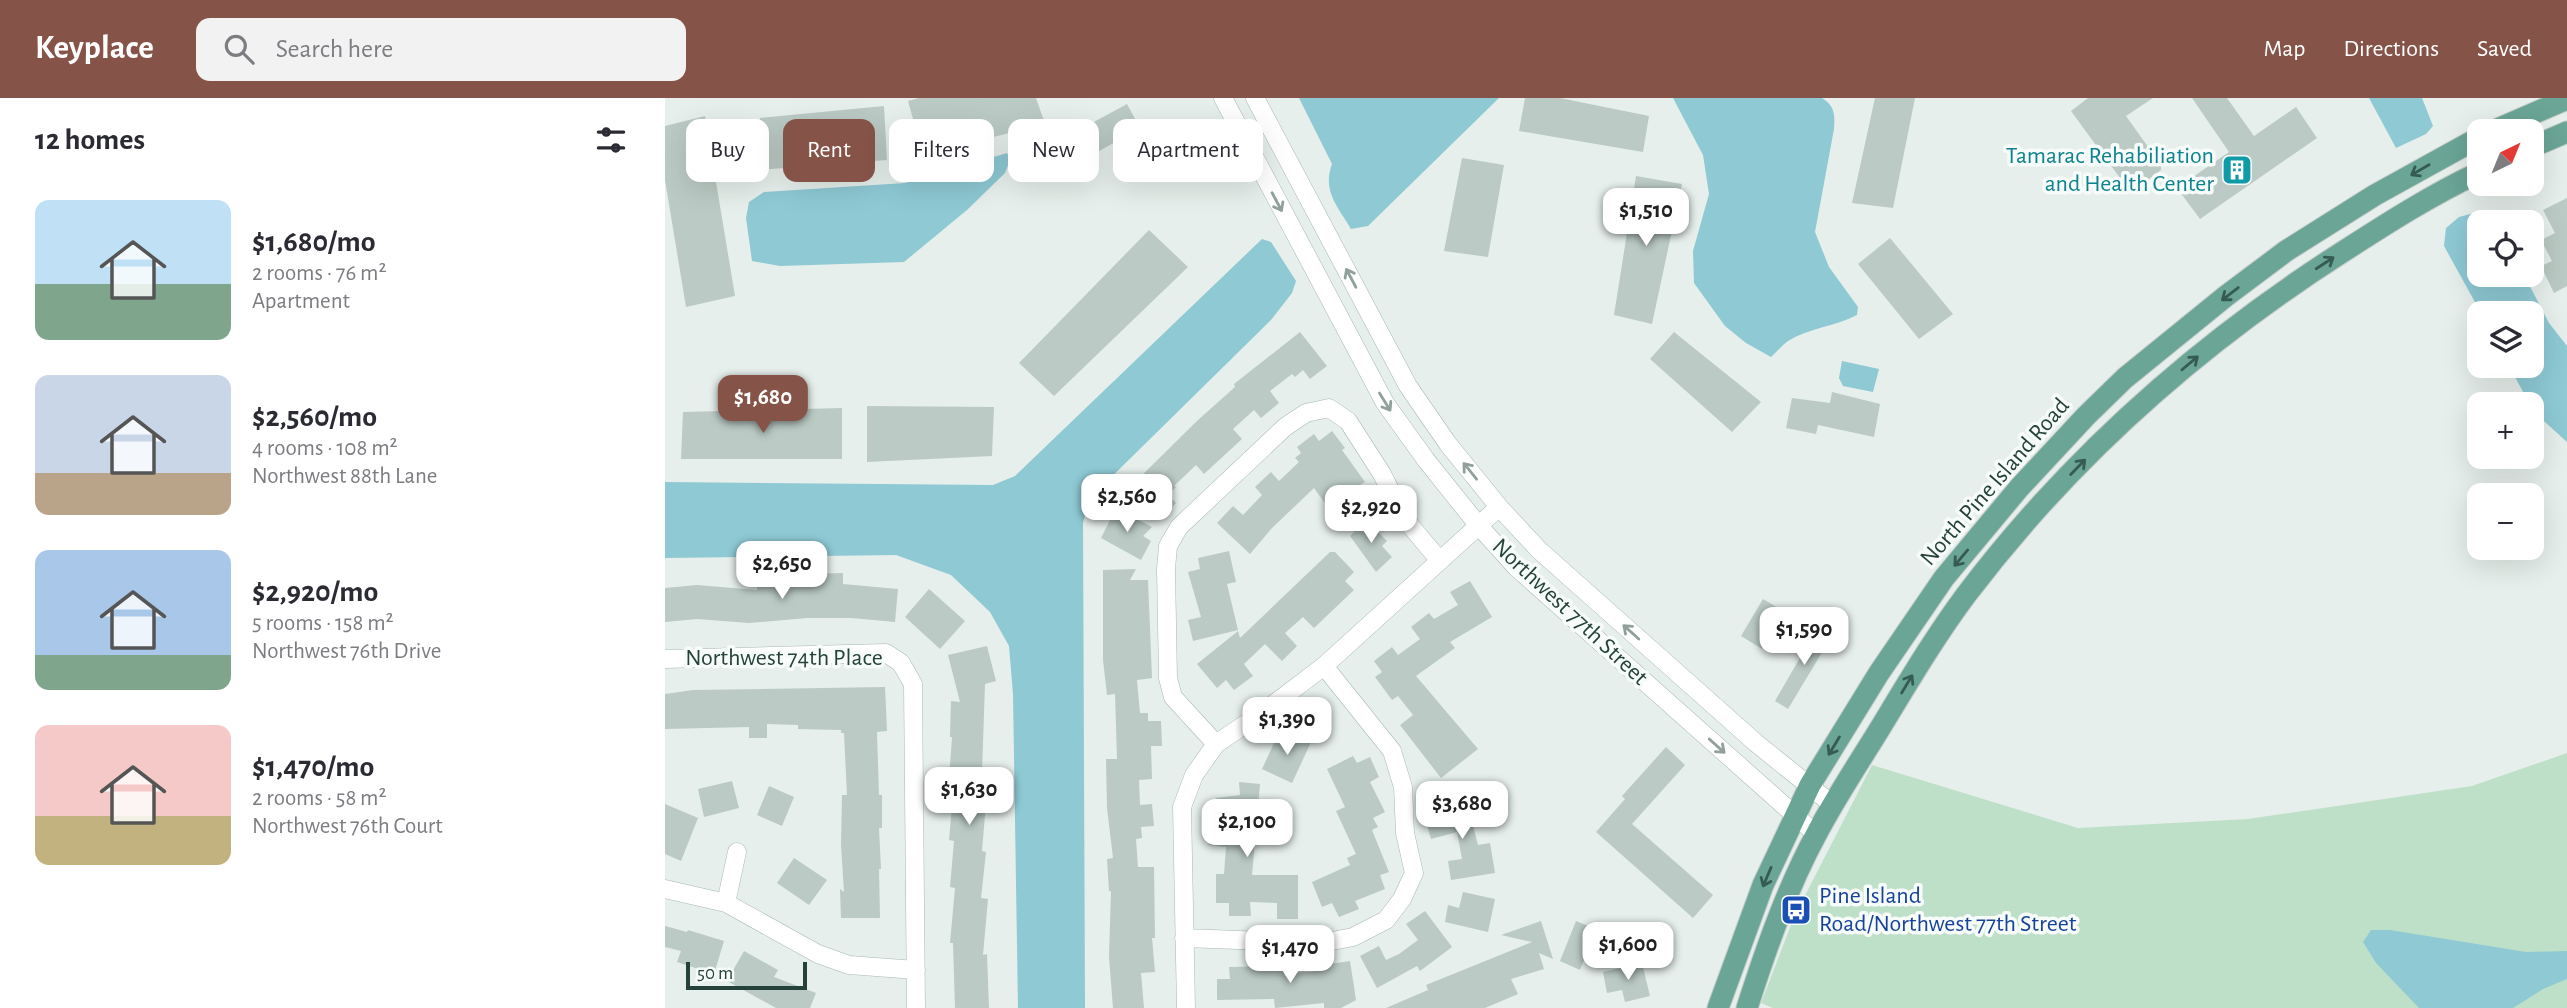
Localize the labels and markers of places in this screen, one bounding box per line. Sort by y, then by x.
place label: Tamarac Rehabiliation and Health Center [2006,144,2214,196]
building icon: Tamarac Rehabiliation and Health Center [2220,153,2254,187]
pin: $1,510 [1589,188,1703,248]
pin: $1,680 [706,376,820,435]
pin: $2,560 [1070,474,1184,534]
pin: $2,920 [1314,486,1428,545]
pin: $2,650 [725,542,839,601]
pin: $1,590 [1747,608,1861,667]
pin: $1,390 [1230,698,1344,757]
pin: $1,630 [912,768,1026,827]
pin: $3,680 [1405,782,1519,841]
pin: $2,100 [1190,800,1304,859]
place label: Pine Island Road/Northwest 77th Street [1819,884,2077,936]
bus stop icon: Pine Island Road/Northwest 77th Street [1779,893,1813,927]
pin: $1,600 [1571,922,1685,982]
pin: $1,470 [1233,926,1347,985]

